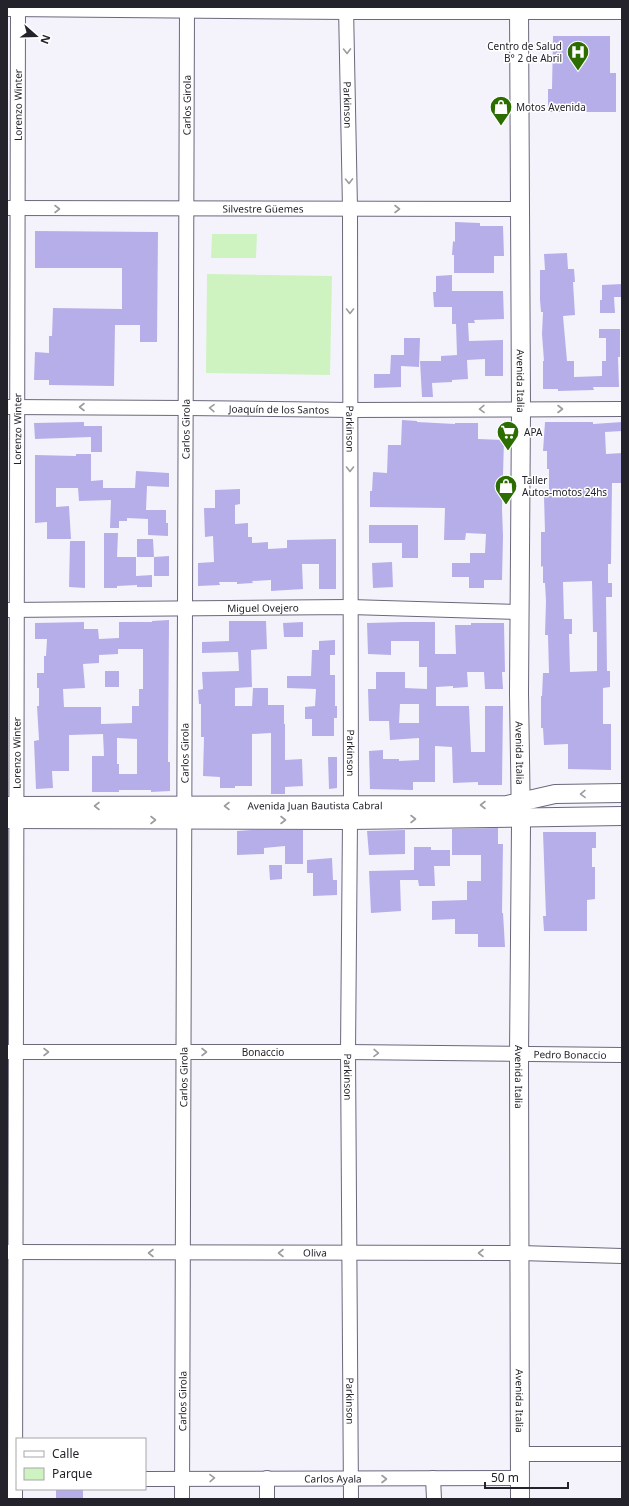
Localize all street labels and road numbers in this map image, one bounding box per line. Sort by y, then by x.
street label: Lorenzo Winter [11,69,25,141]
street label: Carlos Girola [180,75,194,135]
street label: Parkinson [340,81,355,129]
street label: Silvestre Güemes [223,201,304,216]
street label: Avenida Italia [514,349,528,413]
street label: Lorenzo Winter [10,393,24,465]
street label: Carlos Girola [178,399,193,459]
street label: Joaquín de los Santos [228,402,329,417]
street label: Parkinson [343,405,357,452]
street label: Miguel Ovejero [227,600,299,615]
street label: Lorenzo Winter [9,717,24,789]
street label: Avenida Italia [512,721,527,785]
street label: Carlos Girola [177,723,192,783]
street label: Parkinson [344,729,358,776]
street label: Avenida Juan Bautista Cabral [247,798,383,813]
street label: Bonaccio [242,1045,284,1059]
street label: Avenida Italia [512,1045,526,1109]
street label: Carlos Girola [176,1047,191,1107]
street label: Pedro Bonaccio [533,1047,607,1062]
street label: Parkinson [341,1053,355,1100]
street label: Oliva [303,1246,327,1260]
street label: Avenida Italia [513,1369,527,1433]
street label: Carlos Girola [175,1371,189,1431]
street label: Parkinson [343,1377,357,1424]
street label: Carlos Ayala [304,1471,362,1486]

